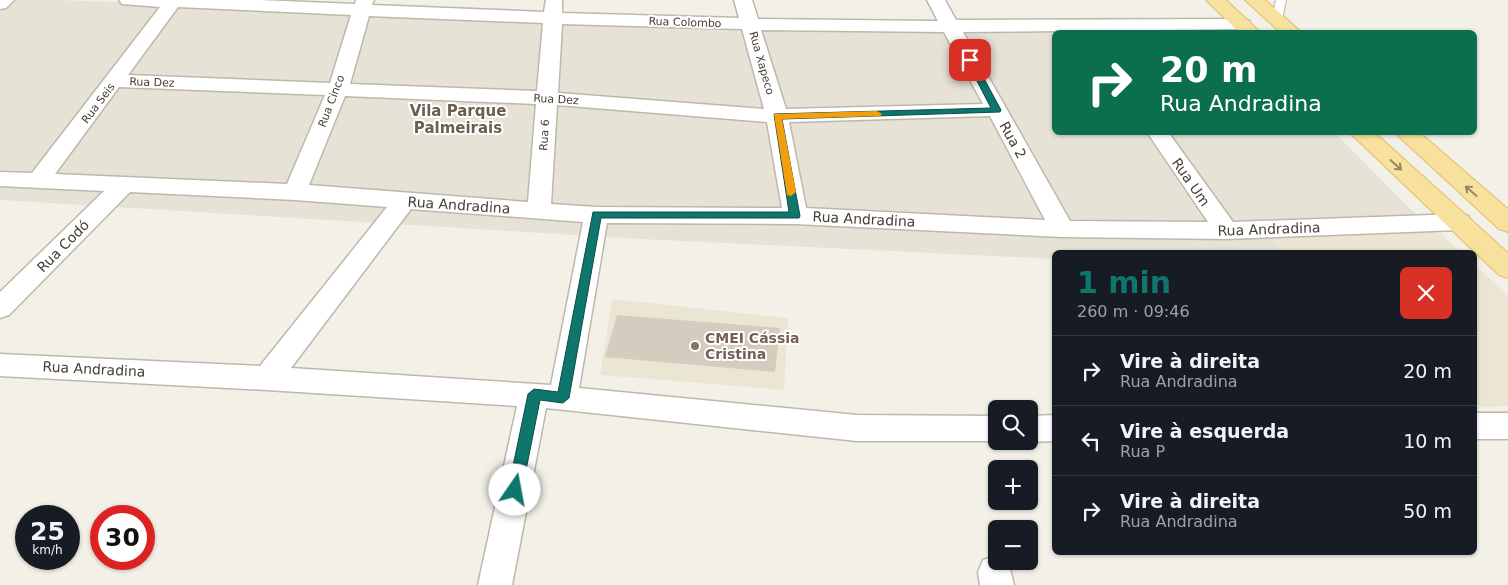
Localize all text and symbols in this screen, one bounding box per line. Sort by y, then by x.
street label: Rua Colombo [648,15,722,30]
street label: Rua Xapeco [746,30,777,97]
pin [949,39,991,81]
icon: arrive [956,46,984,74]
icon: right [1077,50,1142,115]
text: 20 m [1160,50,1257,90]
street label: Rua Cinco [316,73,347,129]
street label: Rua Dez [129,75,175,90]
street label: Rua Seis [79,80,118,126]
text: Rua Andradina [1160,91,1322,116]
street label: Rua Dez [533,92,579,107]
district label: Vila Parque Palmeirais [410,102,506,137]
street label: Rua 6 [537,119,552,151]
street label: Rua 2 [996,119,1030,161]
street label: Rua Um [1169,155,1213,209]
one-way arrow [1390,159,1403,171]
one-way arrow [1465,185,1478,197]
street label: Rua Andradina [407,193,511,217]
street label: Rua Andradina [812,208,916,230]
street label: Rua Codó [34,217,92,275]
street label: Rua Andradina [1217,219,1321,239]
text: 1 min [1077,265,1171,300]
button: close [1400,267,1452,319]
text: 260 m · 09:46 [1077,302,1190,321]
place label: CMEI Cássia Cristina [705,330,800,362]
marker: CMEI Cássia Cristina [689,340,701,352]
text: Vire à direita [1120,350,1260,372]
icon: right [1077,357,1105,385]
street label: Rua Andradina [42,358,146,380]
text: 20 m [1403,360,1452,382]
text: Rua Andradina [1120,372,1238,391]
map controls [988,400,1038,570]
button: search [988,400,1038,450]
text: Vire à esquerda [1120,420,1289,442]
icon: left [1077,427,1105,455]
text: 10 m [1403,430,1452,452]
text: Rua P [1120,442,1165,461]
button: + [988,460,1038,510]
position arrow [488,463,540,515]
text: Vire à direita [1120,490,1260,512]
icon: right [1077,497,1105,525]
text: 50 m [1403,500,1452,522]
speed limit sign: 30 [90,505,155,570]
text: Rua Andradina [1120,512,1238,531]
text: 25 [30,517,65,546]
button: − [988,520,1038,570]
text: km/h [32,543,63,557]

